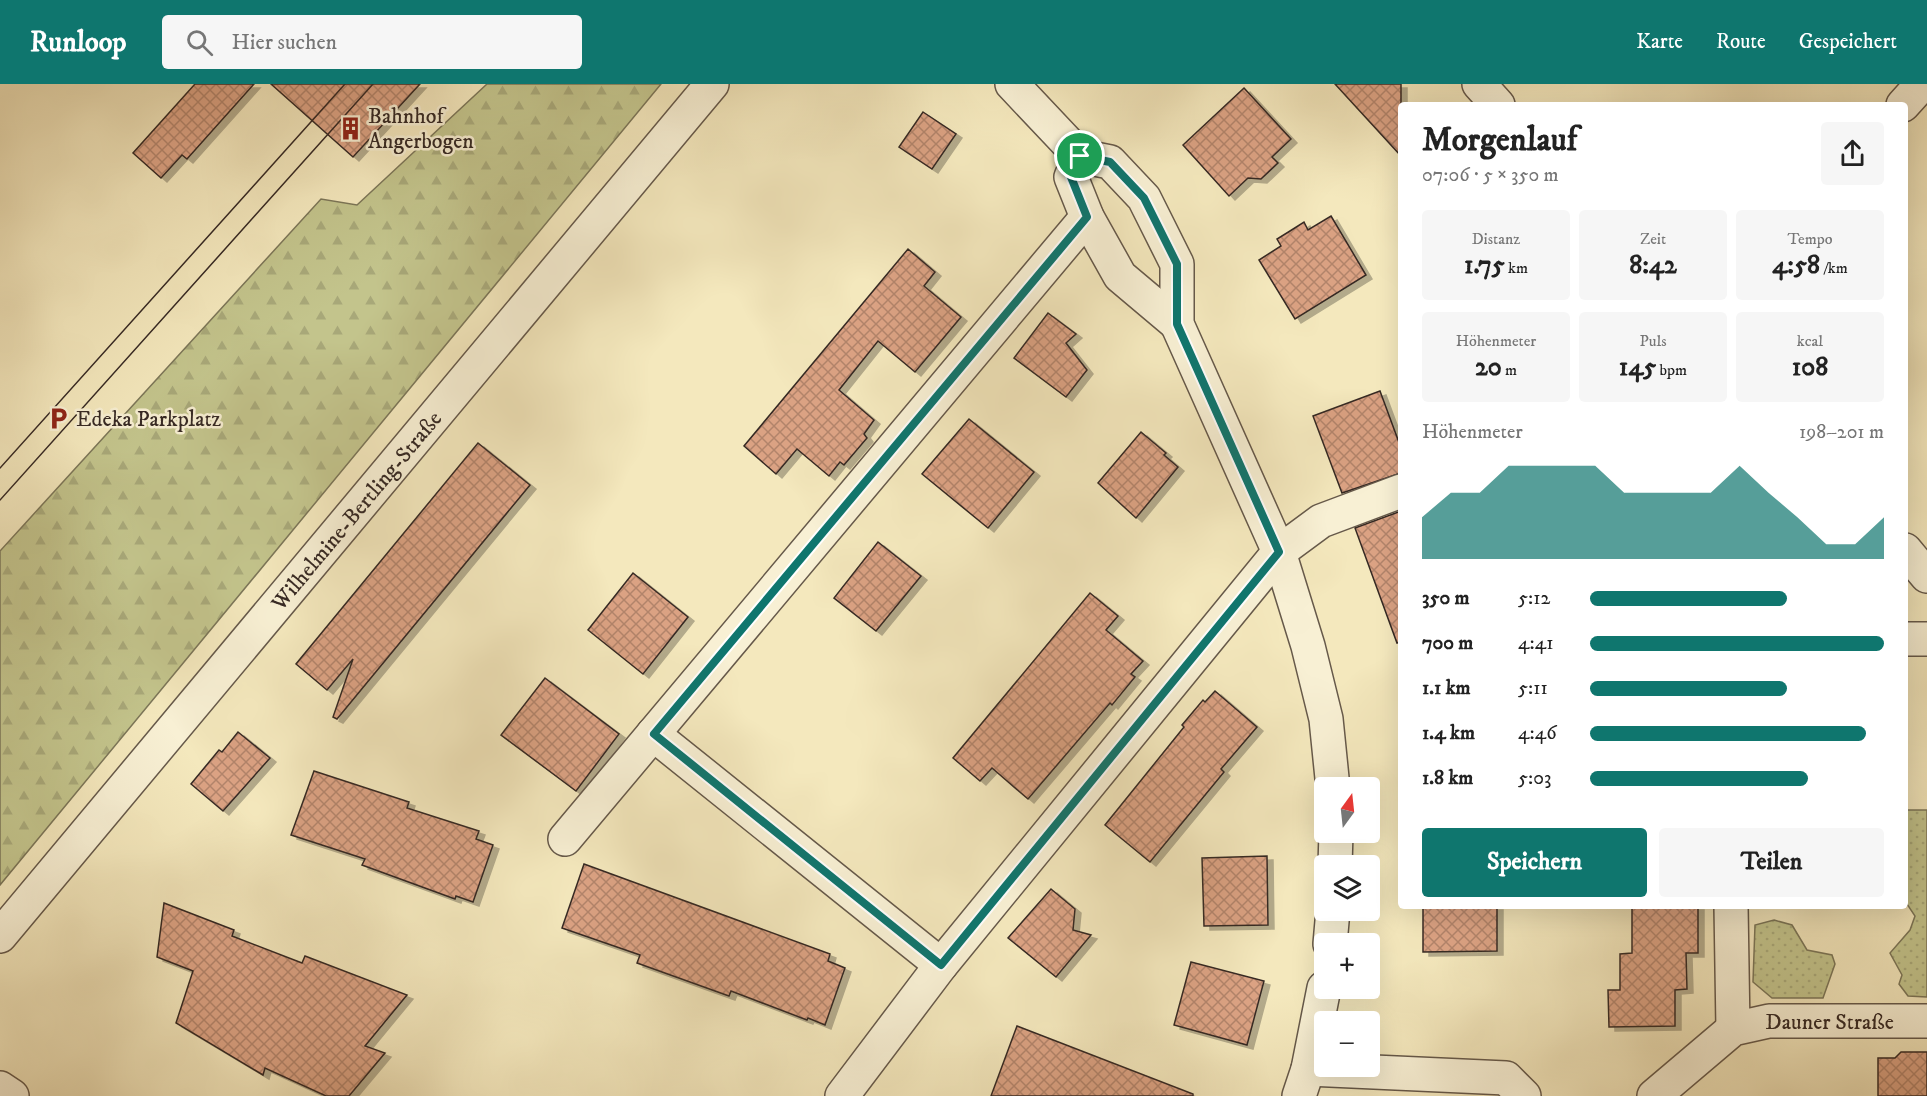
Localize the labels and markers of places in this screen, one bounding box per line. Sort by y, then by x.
place label: Bahnhof Angerbogen [368,103,474,155]
building icon: Bahnhof Angerbogen [337,115,363,141]
pin [1054,130,1105,181]
parking icon: Edeka Parkplatz [45,405,71,431]
place label: Edeka Parkplatz [76,406,222,433]

